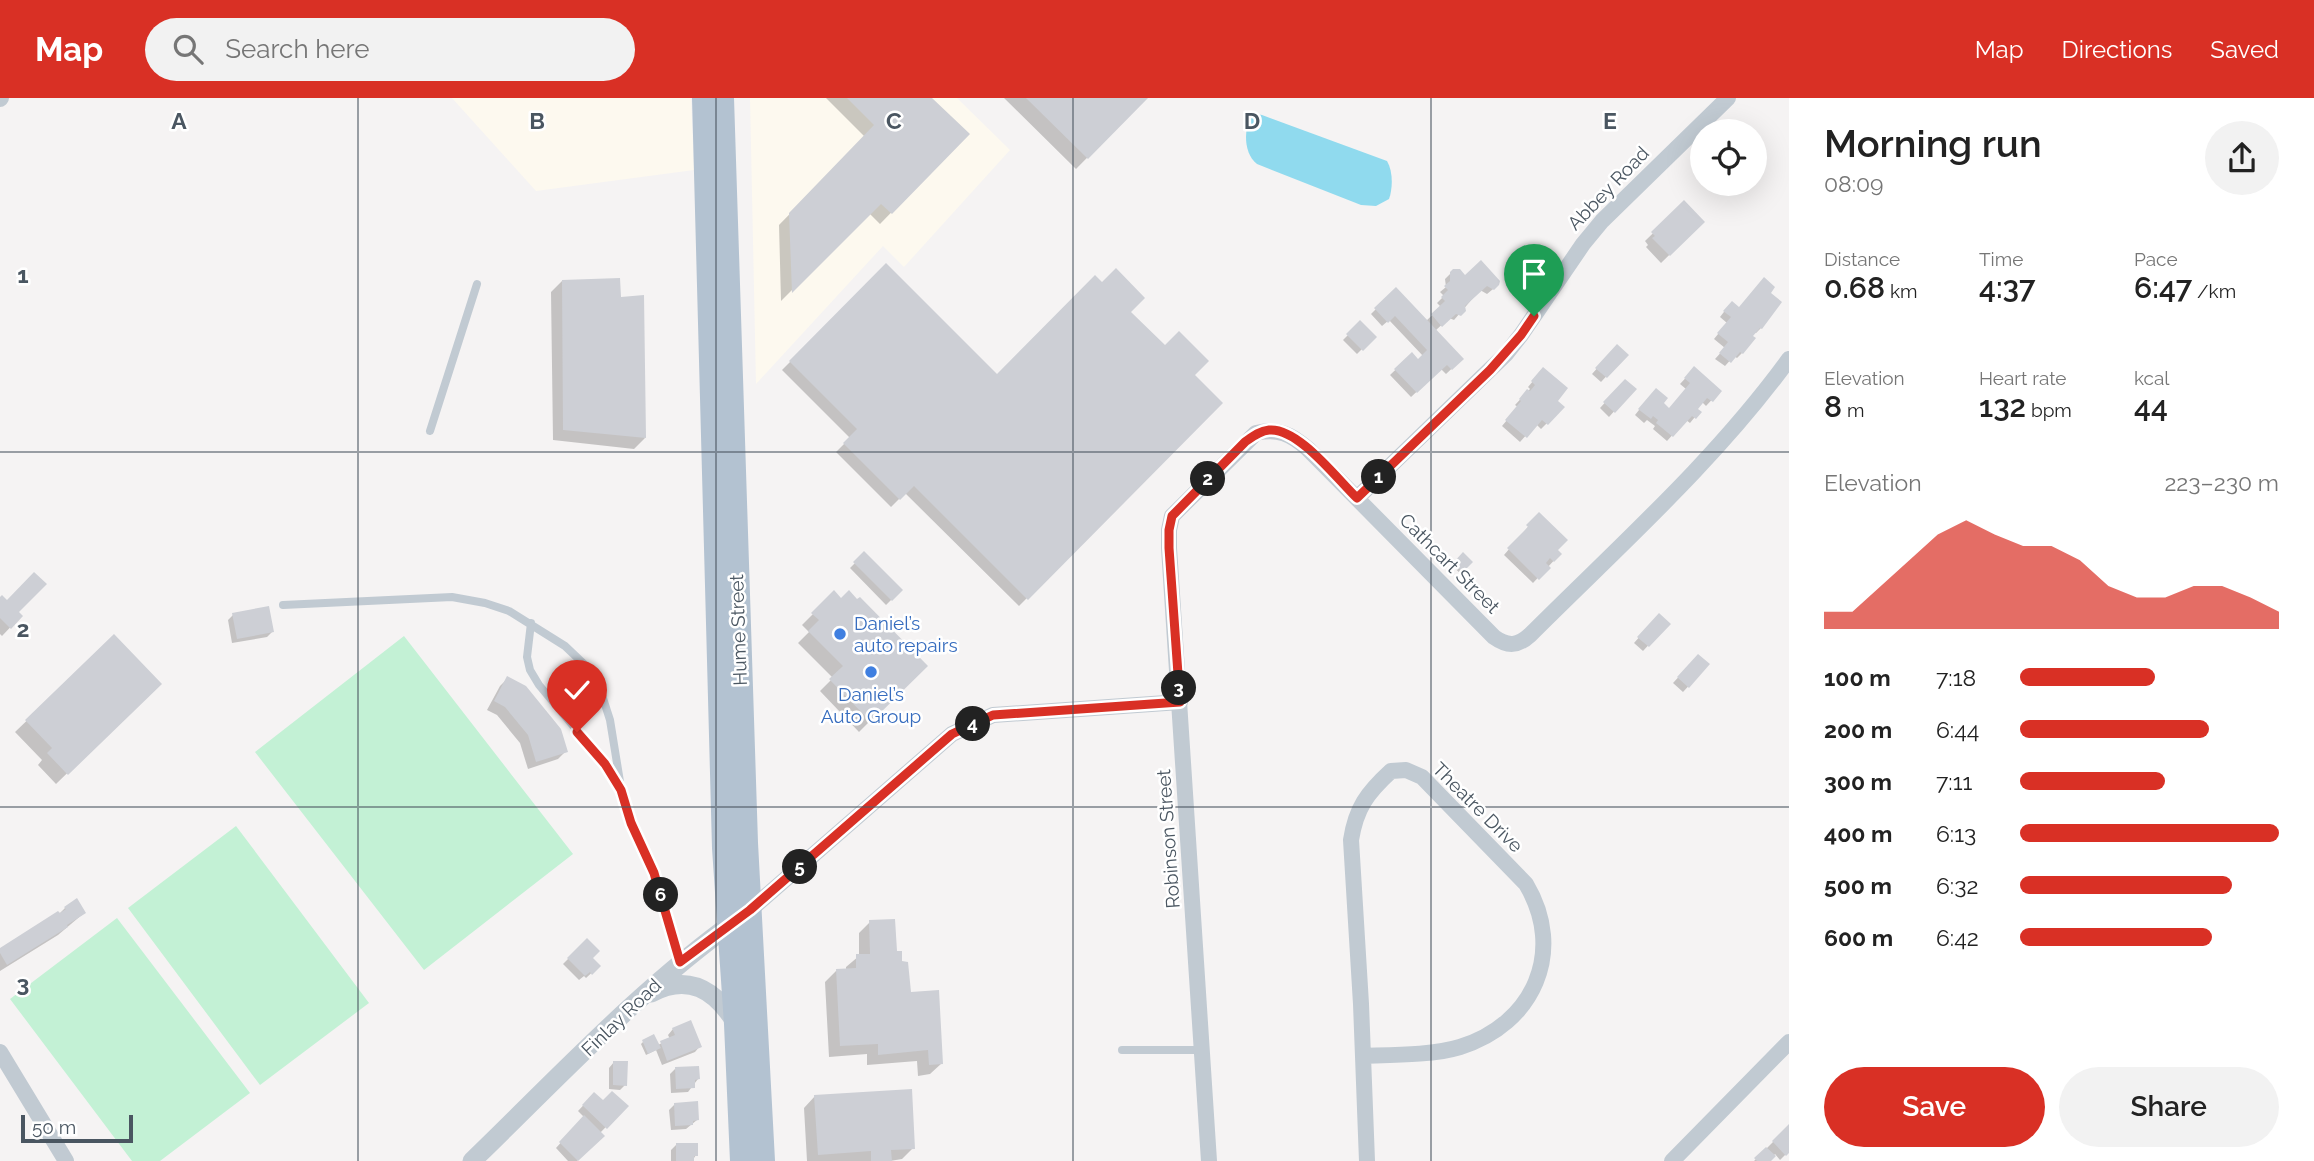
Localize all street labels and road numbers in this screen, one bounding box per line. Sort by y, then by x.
street label: Abbey Road [1563,142,1653,234]
street label: Cathcart Street [1396,509,1505,618]
street label: Hume Street [725,573,751,686]
street label: Theatre Drive [1428,757,1528,857]
street label: Robinson Street [1152,768,1184,909]
street label: Finlay Road [577,974,665,1060]

